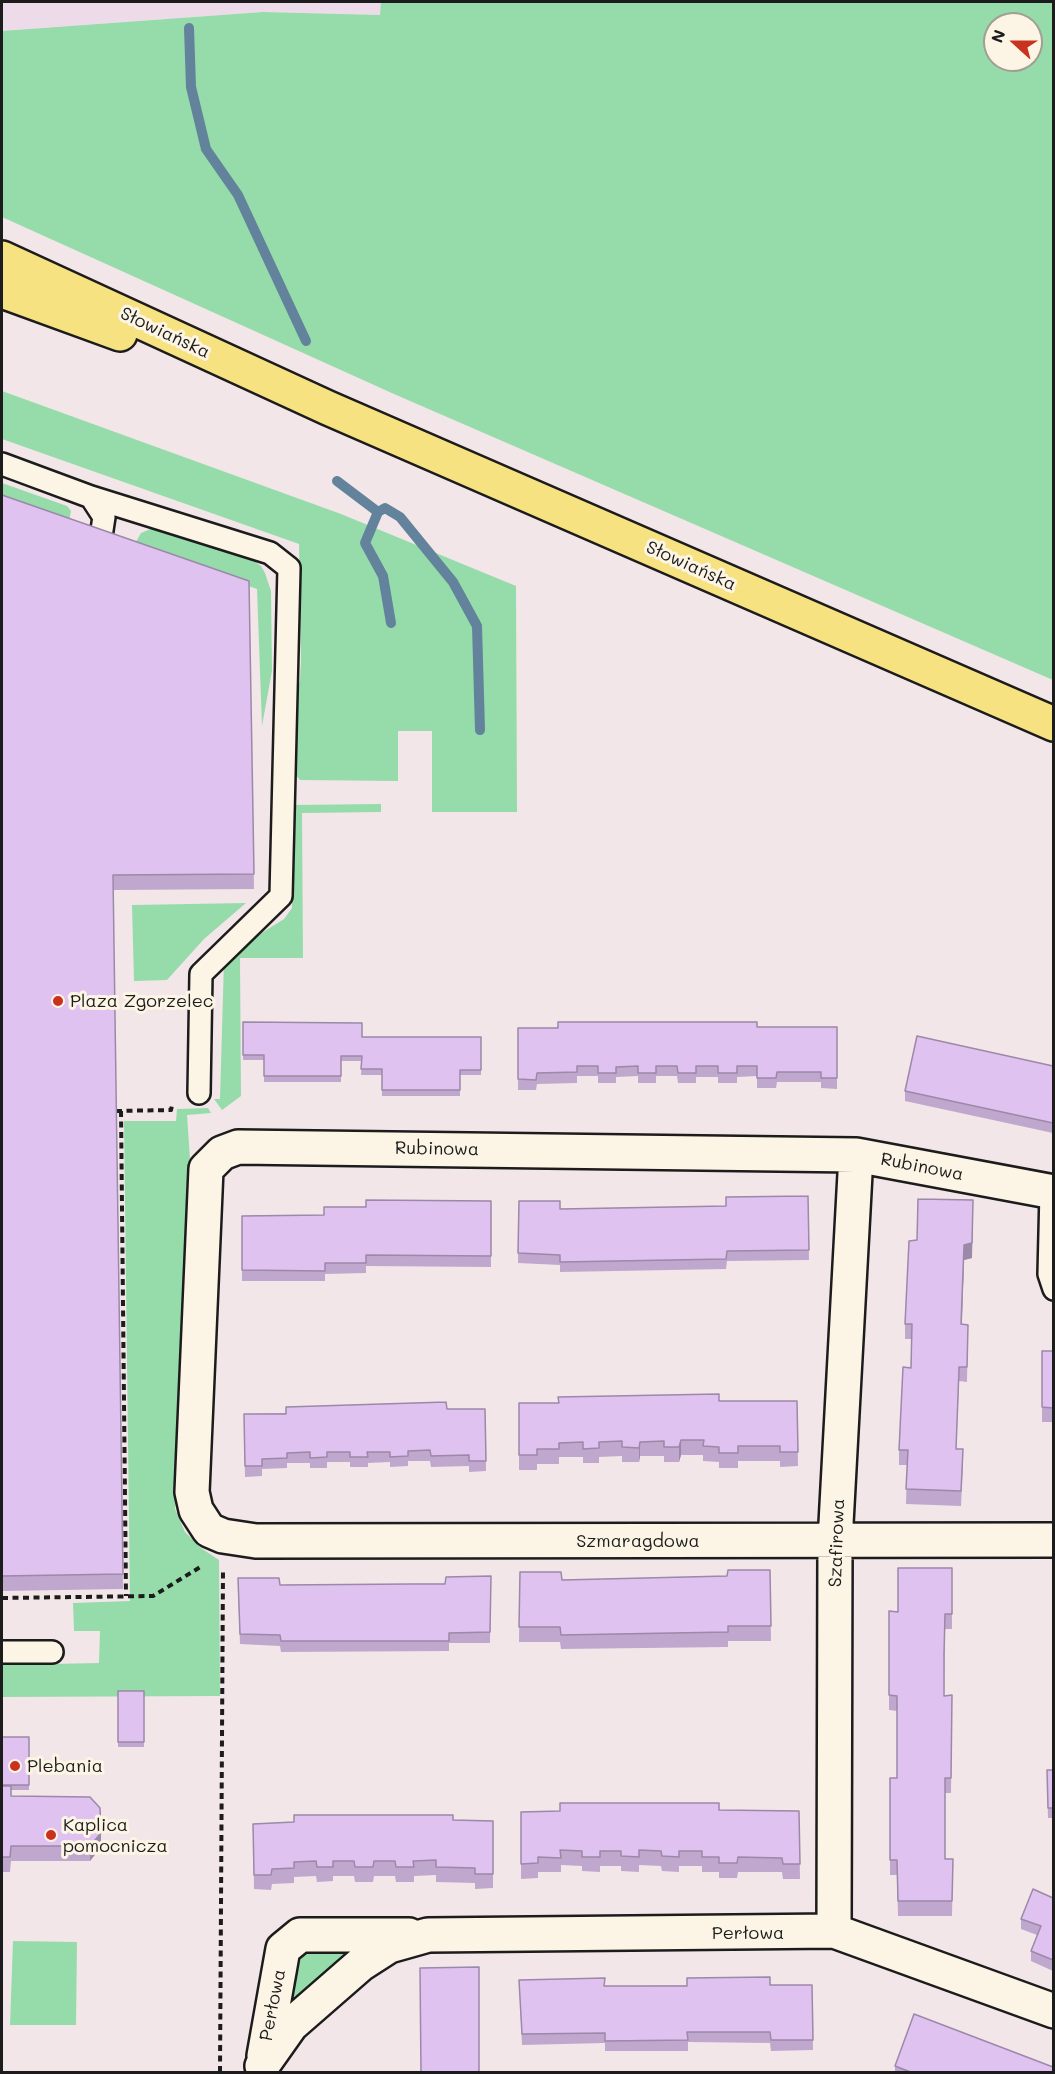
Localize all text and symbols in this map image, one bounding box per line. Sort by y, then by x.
north arrow [983,12,1043,72]
text: N [986,27,1010,46]
street label: Słowiańska [117,303,213,363]
street label: Słowiańska [642,536,740,596]
place label: Plaza Zgorzelec [70,990,213,1012]
marker: Plaza Zgorzelec [51,994,65,1008]
street label: Rubinowa [395,1137,479,1161]
street label: Rubinowa [879,1148,965,1186]
street label: Szafirowa [825,1498,849,1588]
street label: Szmaragdowa [576,1530,700,1552]
place label: Plebania [27,1755,103,1777]
marker: Plebania [8,1759,22,1773]
place label: Kaplica pomocnicza [63,1814,168,1856]
marker: Kaplica pomocnicza [44,1828,58,1842]
street label: Perłowa [712,1922,784,1944]
street label: Perłowa [255,1967,291,2043]

